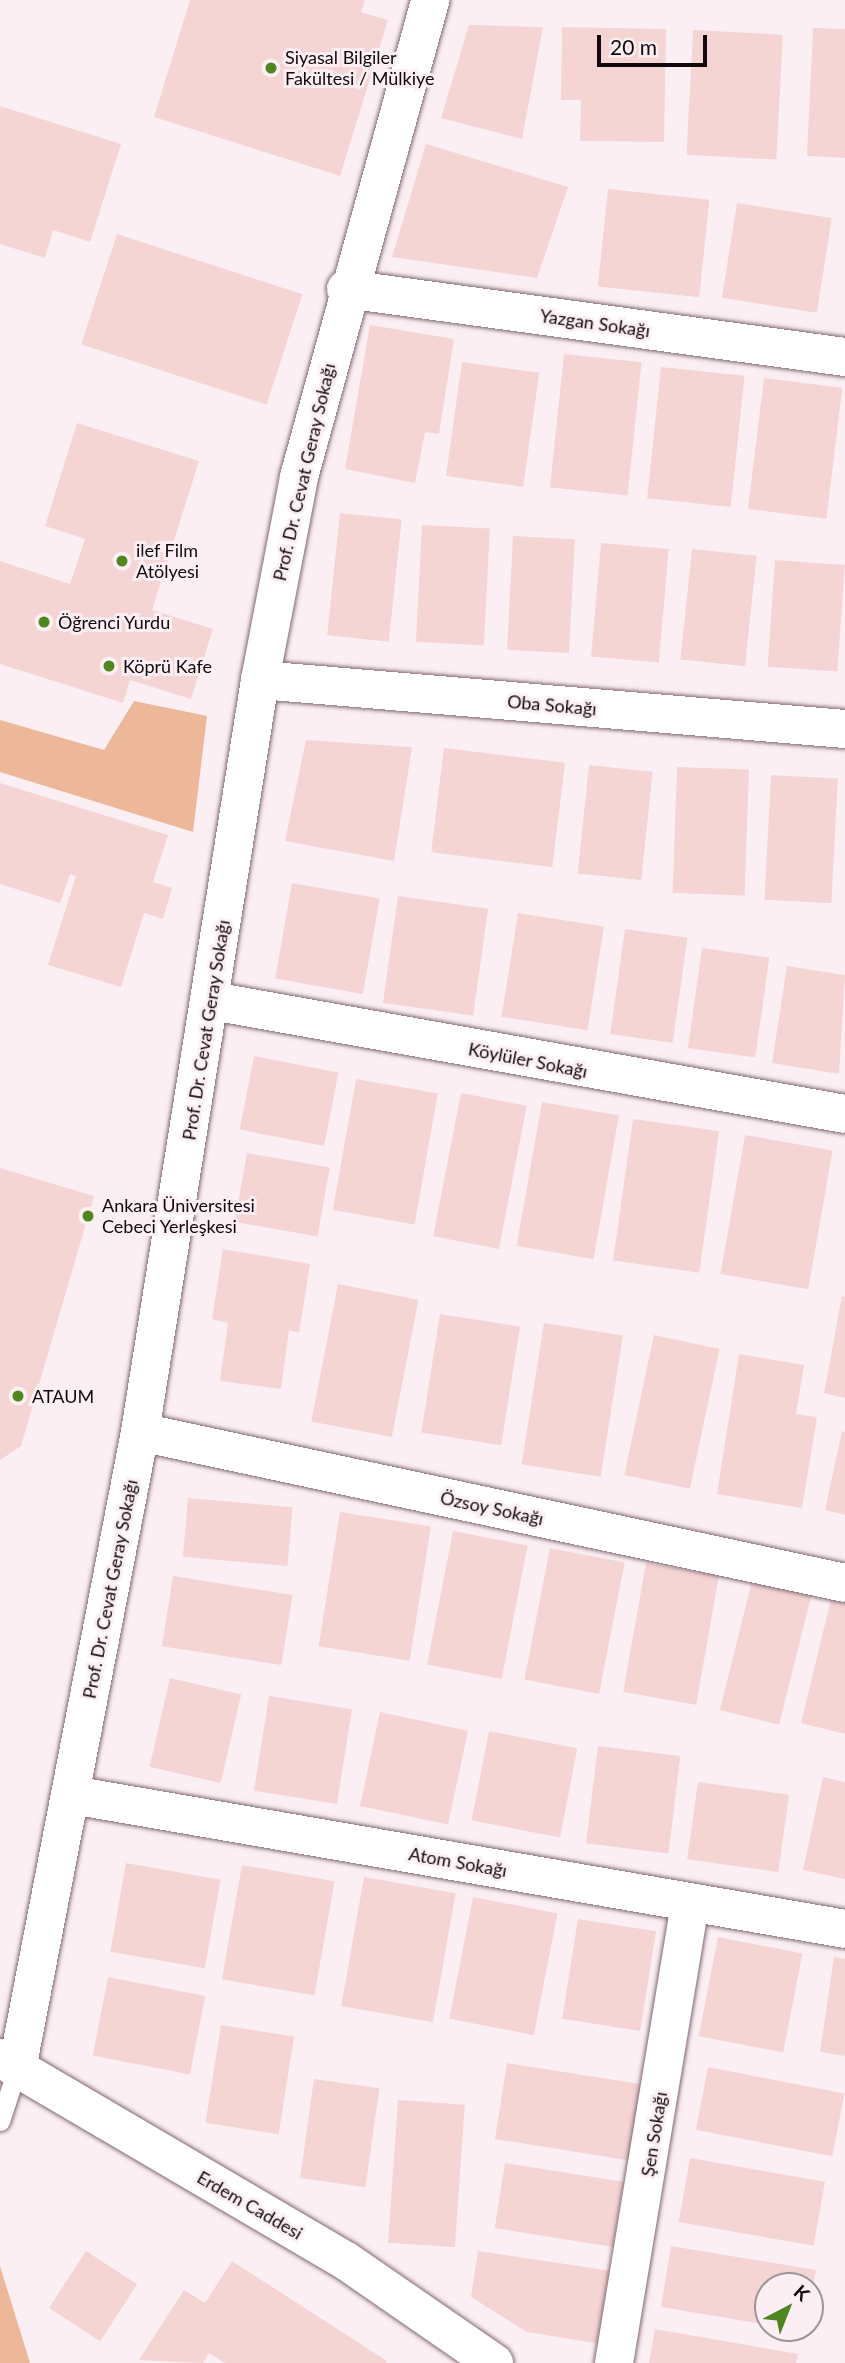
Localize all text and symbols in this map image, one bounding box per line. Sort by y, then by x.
scale bar [600,21,710,65]
text: 20 m [610,34,657,59]
place label: Siyasal Bilgiler Fakültesi / Mülkiye [285,47,434,90]
marker: Siyasal Bilgiler Fakültesi / Mülkiye [263,60,279,76]
street label: Yazgan Sokağı [539,305,651,341]
street label: Prof. Dr. Cevat Geray Sokağı [268,361,340,583]
place label: ilef Film Atölyesi [136,540,199,582]
marker: ilef Film Atölyesi [114,553,130,569]
place label: Öğrenci Yurdu [58,611,171,633]
marker: Öğrenci Yurdu [36,614,52,630]
place label: Köprü Kafe [123,655,212,677]
marker: Köprü Kafe [101,658,117,674]
street label: Oba Sokağı [506,690,598,720]
street label: Prof. Dr. Cevat Geray Sokağı [178,918,234,1142]
street label: Köylüler Sokağı [466,1038,590,1082]
place label: Ankara Üniversitesi Cebeci Yerleşkesi [102,1195,255,1238]
marker: Ankara Üniversitesi Cebeci Yerleşkesi [80,1208,96,1224]
place label: ATAUM [32,1385,94,1407]
marker: ATAUM [10,1388,26,1404]
street label: Prof. Dr. Cevat Geray Sokağı [78,1477,142,1701]
street label: Özsoy Sokağı [438,1486,546,1530]
street label: Atom Sokağı [407,1843,509,1881]
street label: Şen Sokağı [637,2090,671,2178]
street label: Erdem Caddesi [193,2166,307,2244]
north arrow [754,2272,824,2342]
text: K [790,2280,815,2305]

